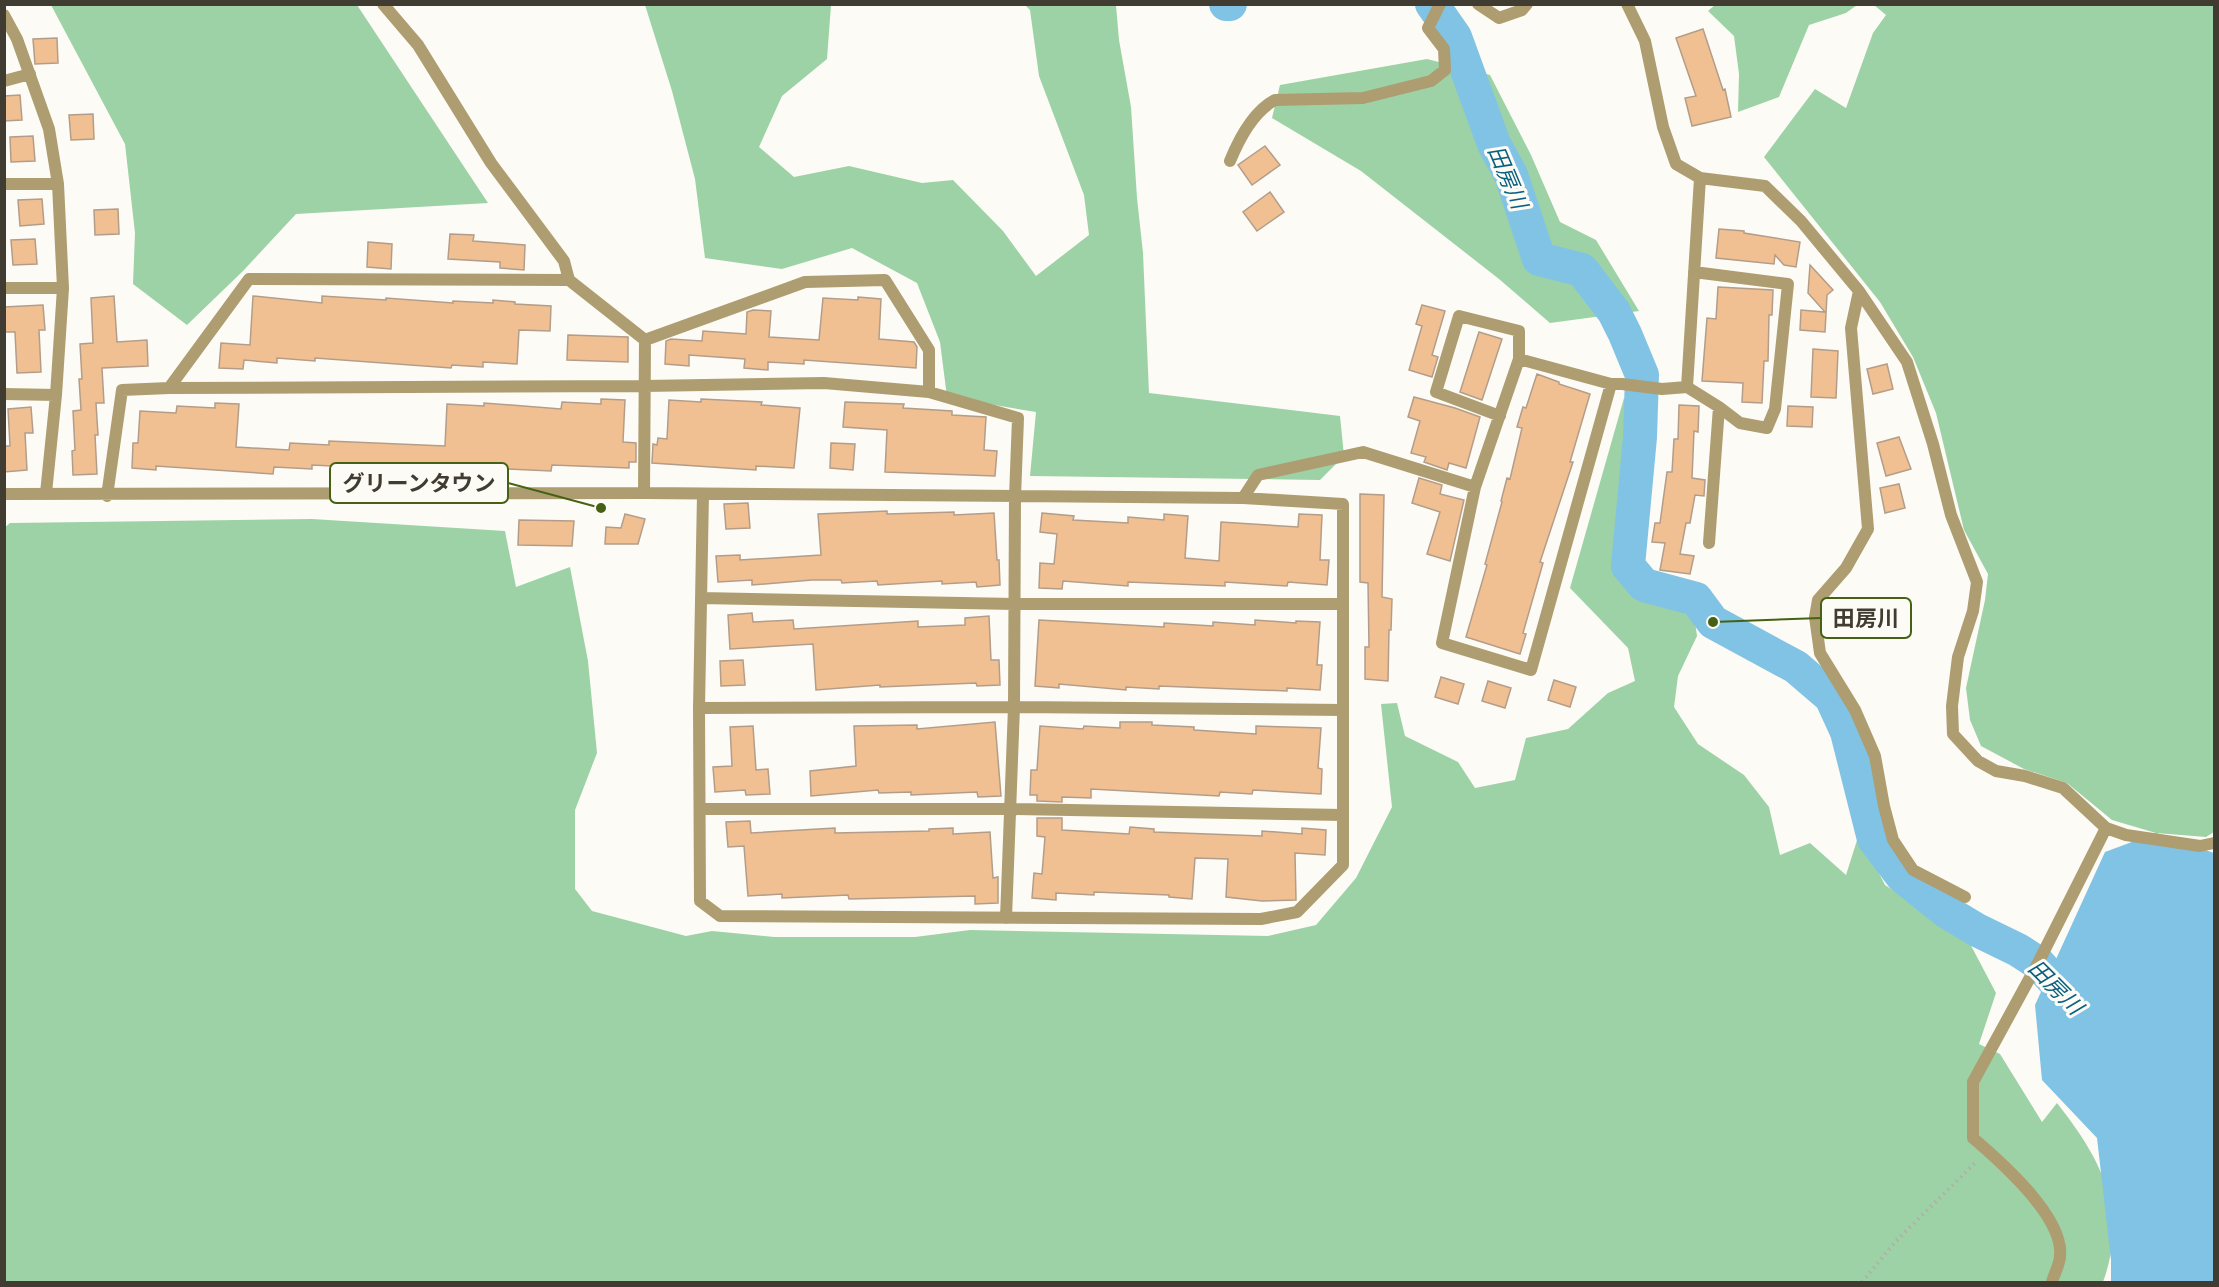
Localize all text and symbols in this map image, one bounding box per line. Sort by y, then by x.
water label: 田房川 [1481,141,1535,215]
callout: グリーンタウン [330,463,508,503]
text: グリーンタウン [343,468,495,498]
callout: 田房川 [1821,598,1911,638]
text: 田房川 [1833,603,1899,633]
water label: 田房川 [2022,953,2091,1022]

